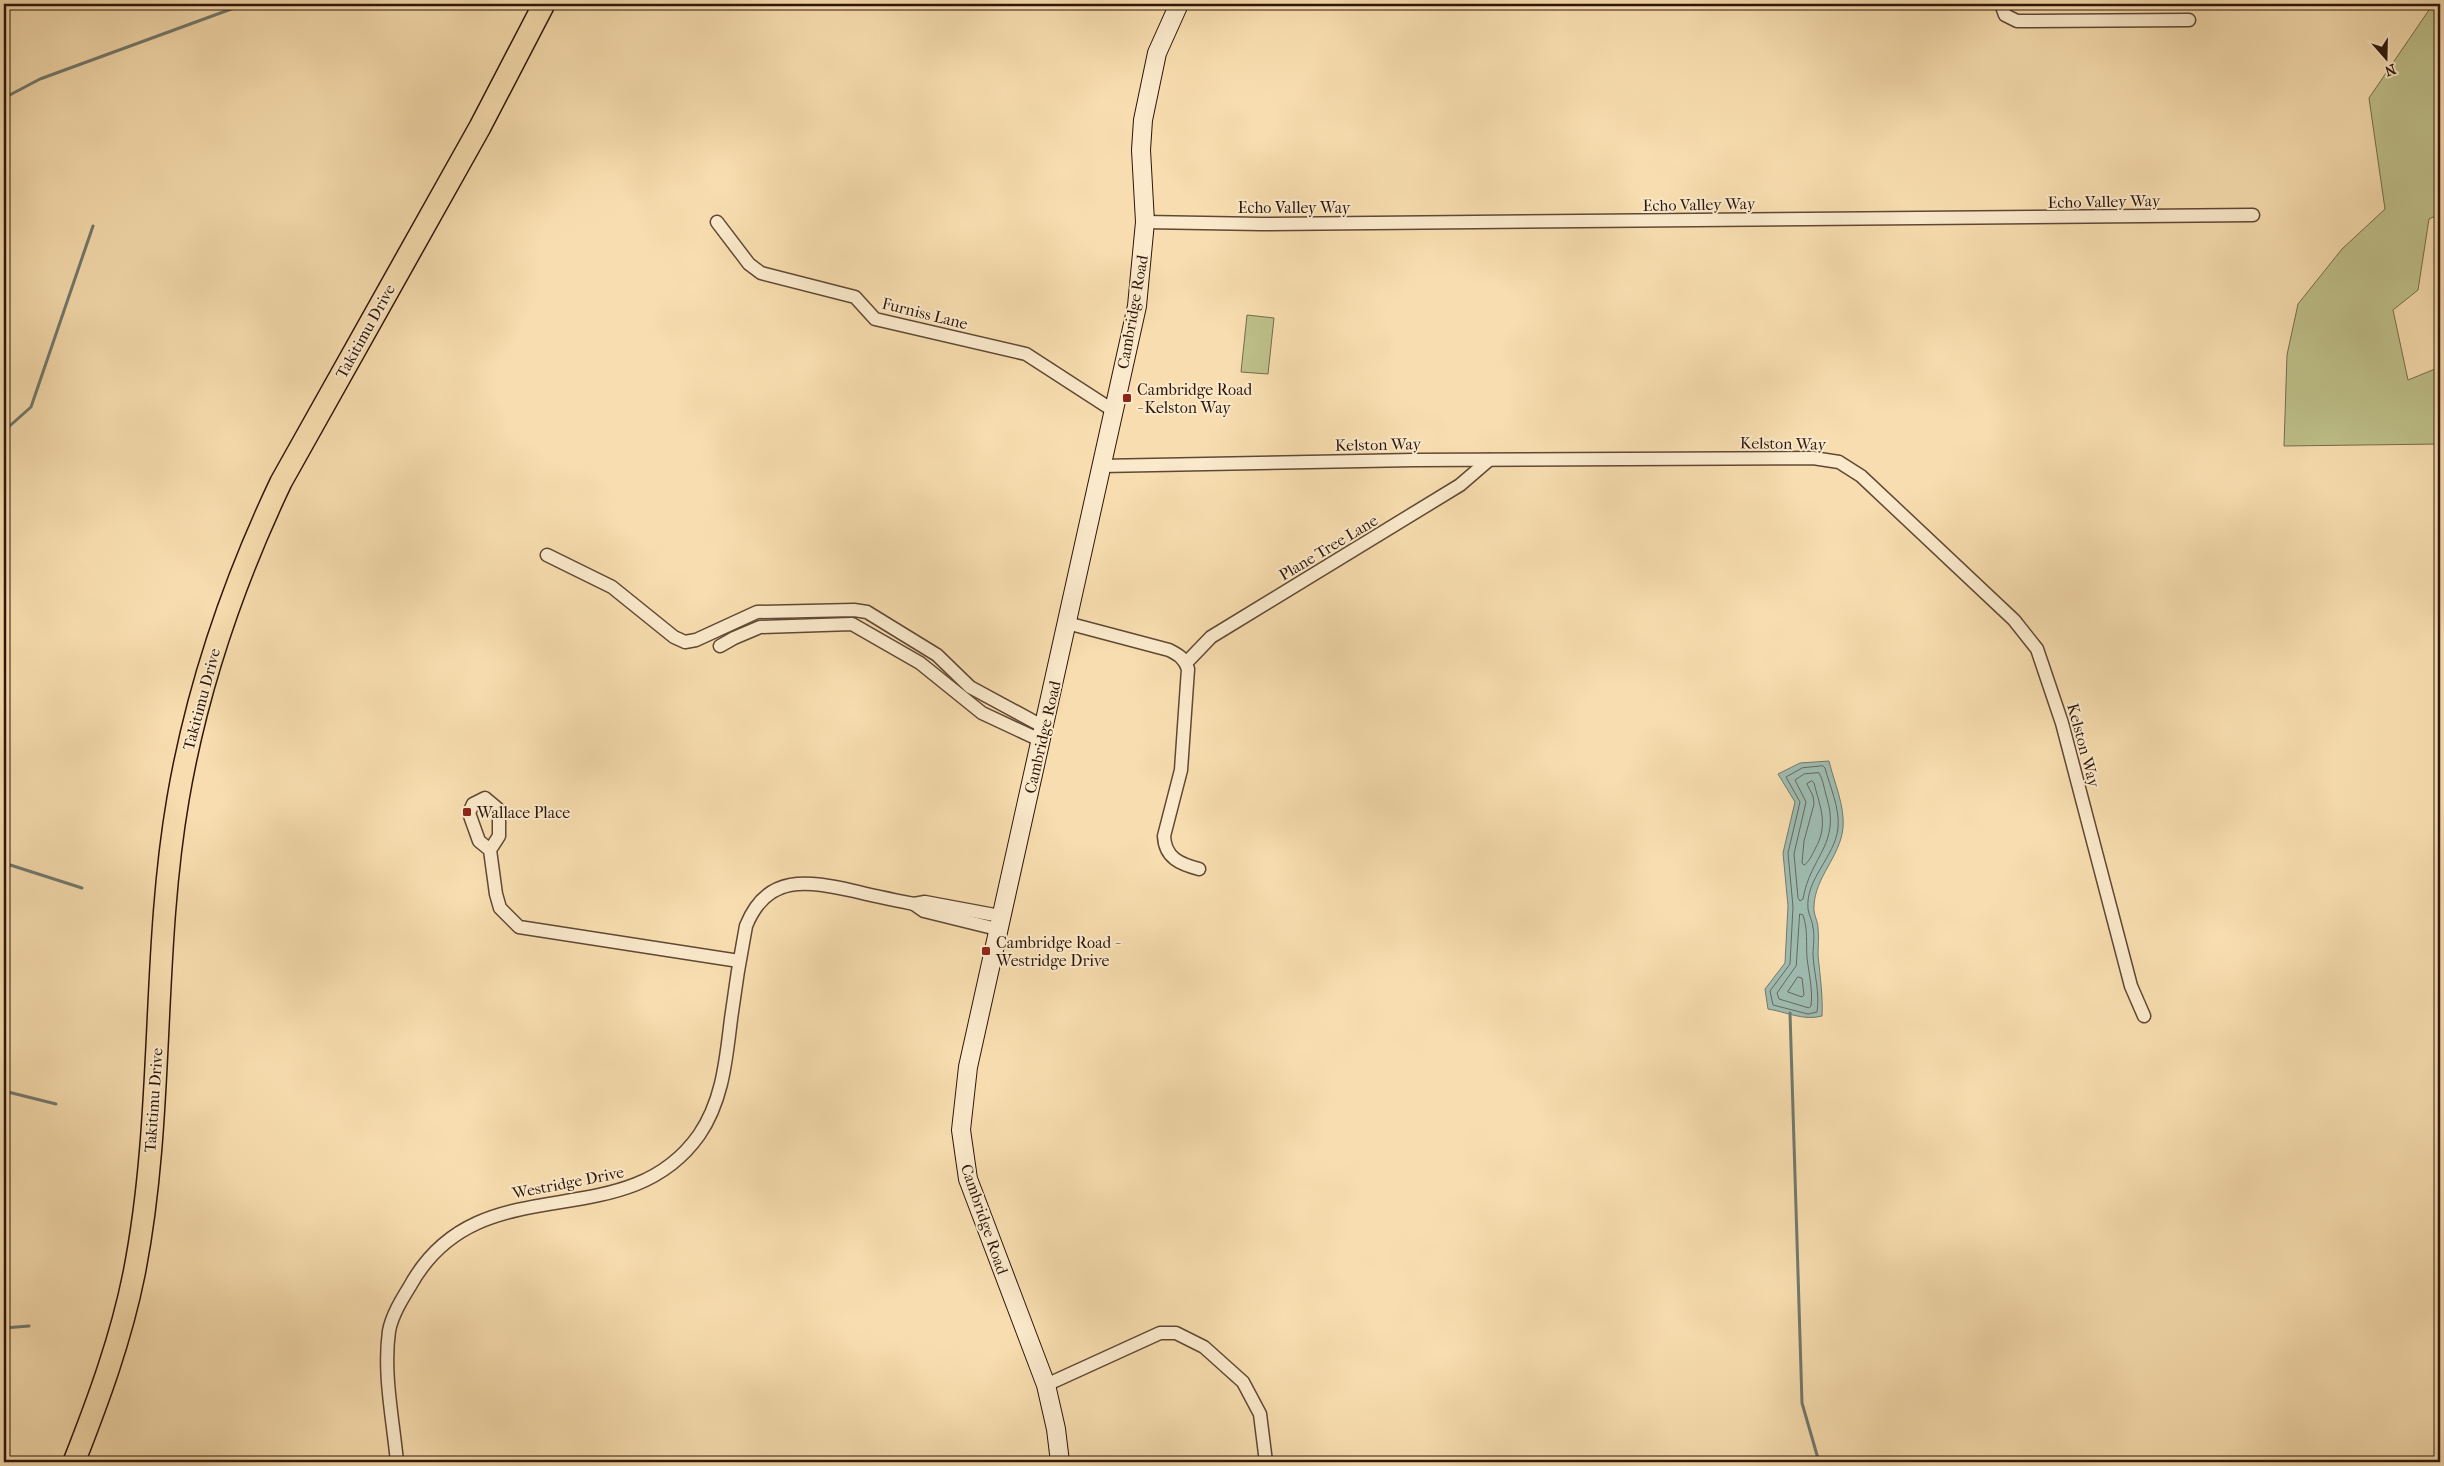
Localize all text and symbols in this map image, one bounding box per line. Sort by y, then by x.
north arrow [2362,32,2412,82]
text: N [2382,60,2398,80]
street label: Echo Valley Way [2048,191,2161,212]
street label: Echo Valley Way [1643,194,1756,215]
street label: Echo Valley Way [1238,198,1351,217]
street label: Cambridge Road [1113,253,1152,371]
street label: Takitimu Drive [332,281,399,382]
street label: Furniss Lane [880,294,970,333]
place label: Cambridge Road - Kelston Way [1137,380,1253,417]
marker: Cambridge Road - Kelston Way [1121,392,1133,404]
street label: Kelston Way [1740,433,1827,454]
street label: Kelston Way [1335,434,1422,455]
street label: Plane Tree Lane [1275,510,1381,584]
street label: Takitimu Drive [179,646,224,752]
street label: Cambridge Road [1020,679,1065,795]
street label: Kelston Way [2063,701,2104,790]
place label: Wallace Place [476,803,570,822]
marker: Wallace Place [461,806,473,818]
place label: Cambridge Road - Westridge Drive [995,933,1121,970]
marker: Cambridge Road - Westridge Drive [980,945,992,957]
street label: Takitimu Drive [140,1047,167,1153]
street label: Westridge Drive [510,1162,626,1203]
street label: Cambridge Road [957,1162,1012,1277]

